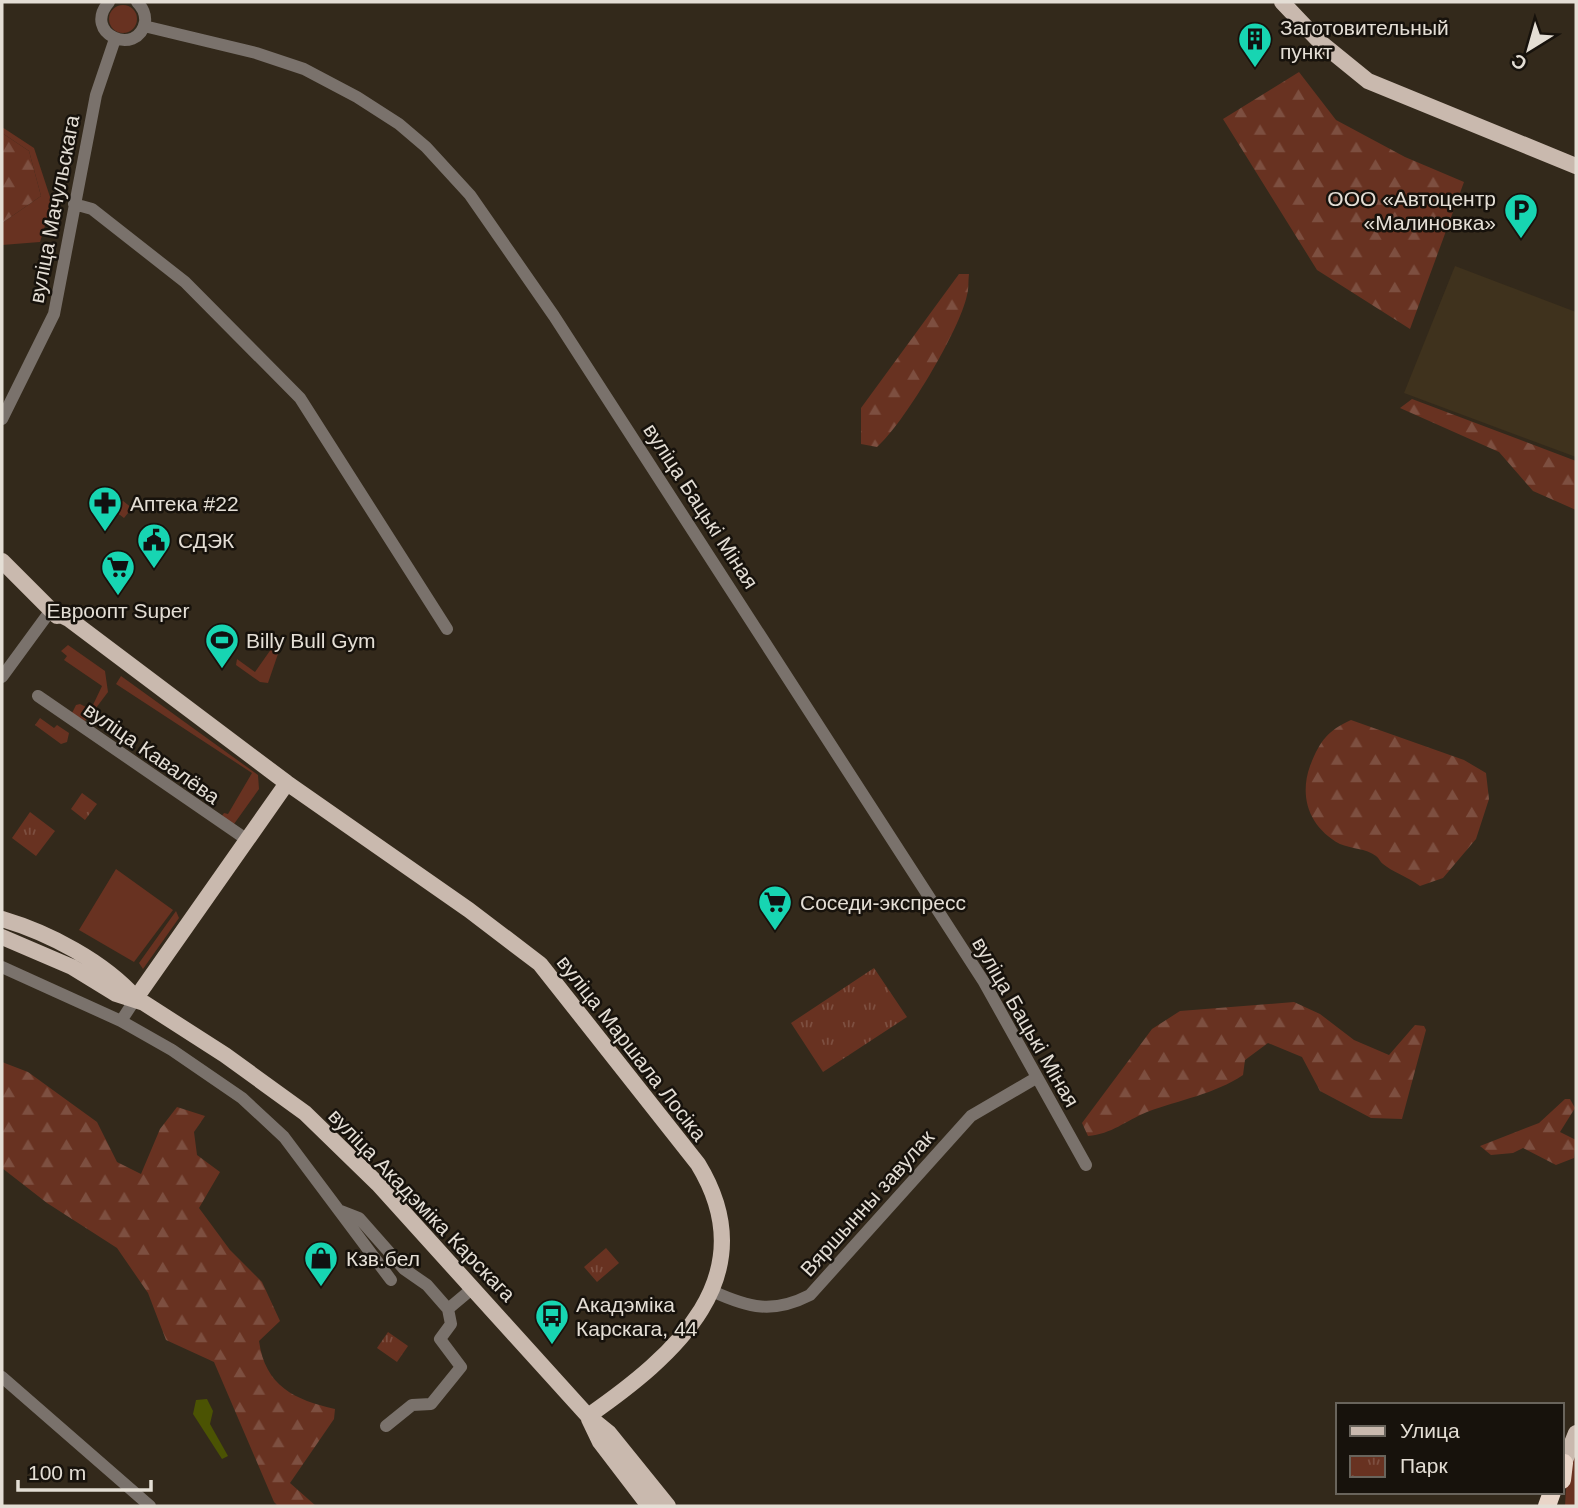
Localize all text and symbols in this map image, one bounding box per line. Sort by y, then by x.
north arrow [1494,14,1564,84]
place label: Заготовительный пункт [1280,16,1449,63]
building icon: Заготовительный пункт [1236,20,1274,69]
text: С [1507,49,1531,75]
street label: вуліца Мачульскага [24,113,84,305]
place label: ООО «Автоцентр «Малиновка» [1327,187,1496,234]
parking icon: ООО «Автоцентр «Малиновка» [1502,191,1540,240]
street label: вуліца Бацькі Міная [639,419,763,593]
pharmacy icon: Аптека #22 [86,484,124,533]
place label: Аптека #22 [130,492,239,515]
public building icon: СДЭК [135,521,173,570]
place label: СДЭК [178,529,235,552]
supermarket icon: Евроопт Super [99,548,137,597]
place label: Евроопт Super [46,599,190,622]
sports icon: Billy Bull Gym [203,621,241,670]
place label: Billy Bull Gym [246,629,376,652]
street label: вуліца Кавалёва [80,698,224,809]
supermarket icon: Соседи-экспресс [756,883,794,932]
place label: Соседи-экспресс [800,891,966,914]
street label: вуліца Бацькі Міная [968,933,1084,1111]
street label: вуліца Маршала Лосіка [553,951,712,1145]
street label: вуліца Акадэміка Карскага [324,1104,520,1306]
street label: Вяршынны завулак [796,1125,939,1281]
shop icon: Кзв.бел [302,1239,340,1288]
place label: Кзв.бел [346,1247,420,1270]
place label: Акадэміка Карскага, 44 [576,1293,698,1340]
bus stop icon: Акадэміка Карскага, 44 [533,1297,571,1346]
legend [1336,1403,1564,1494]
text: Улица [1400,1419,1460,1442]
scale bar [18,1448,150,1492]
text: Парк [1400,1454,1448,1477]
text: 100 m [28,1461,86,1484]

